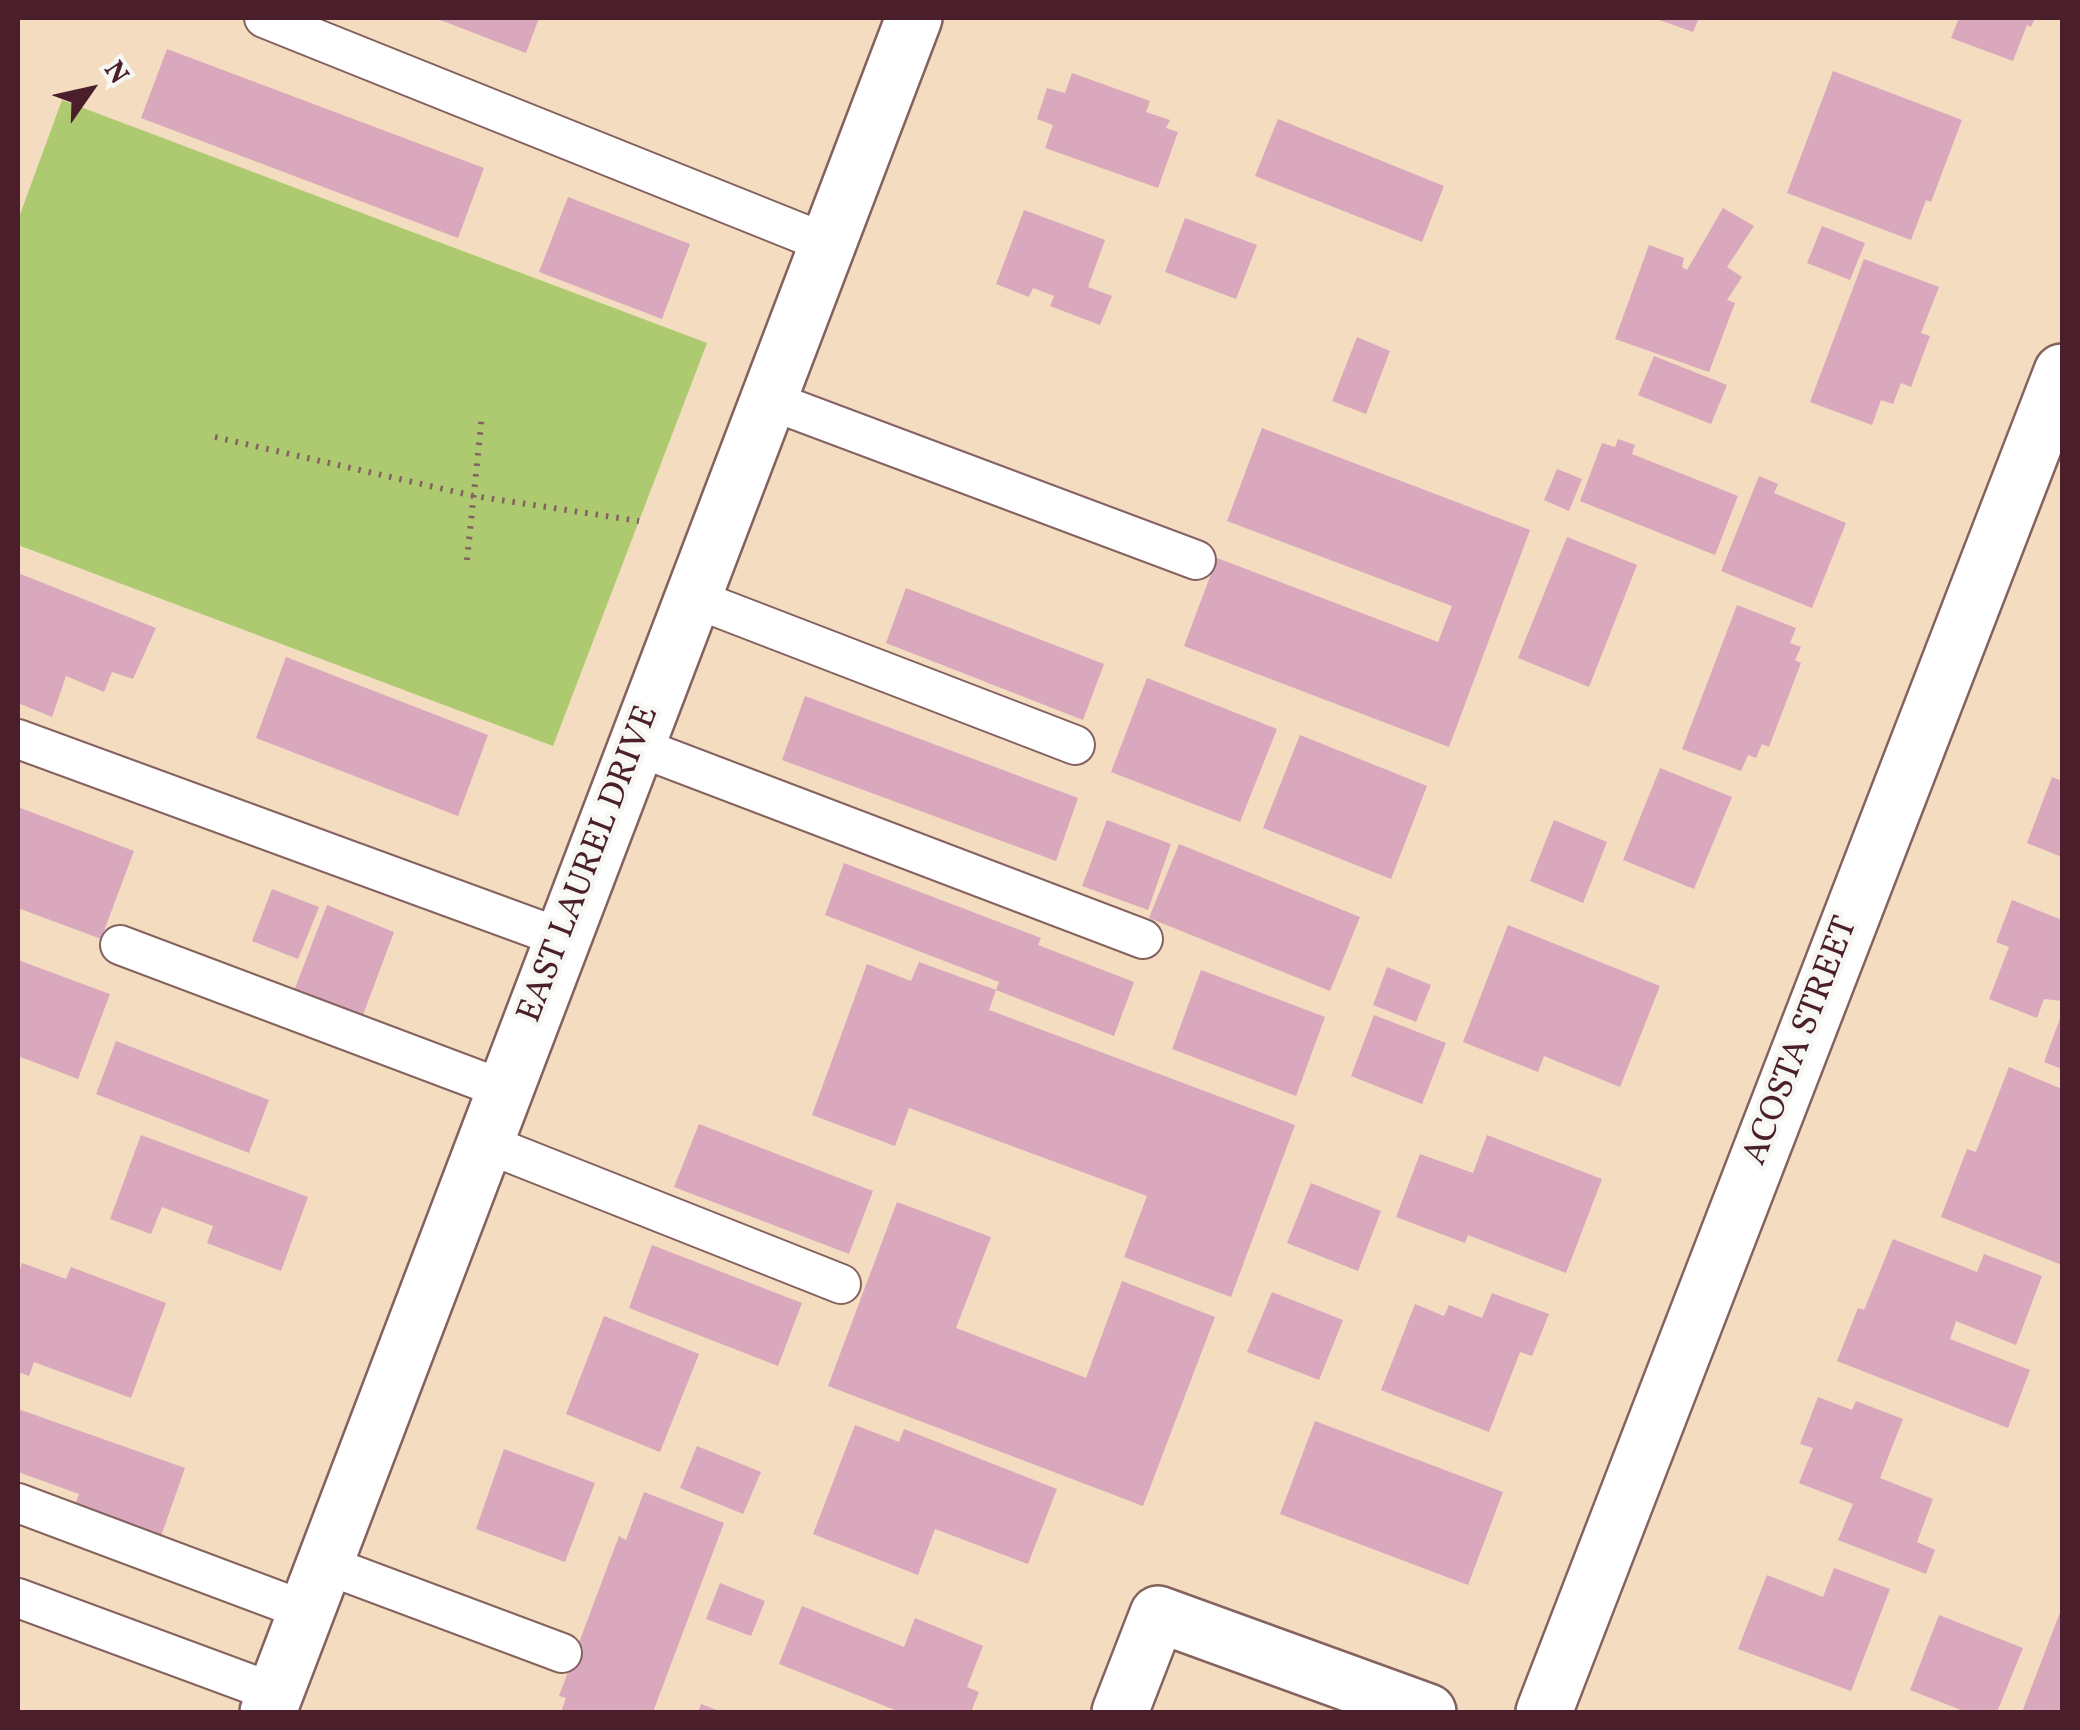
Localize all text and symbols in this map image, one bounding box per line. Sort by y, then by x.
north arrow [40,40,140,140]
text: N [93,54,137,92]
street label: EAST LAUREL DRIVE [511,701,671,1029]
street label: ACOSTA STREET [1736,912,1870,1172]

